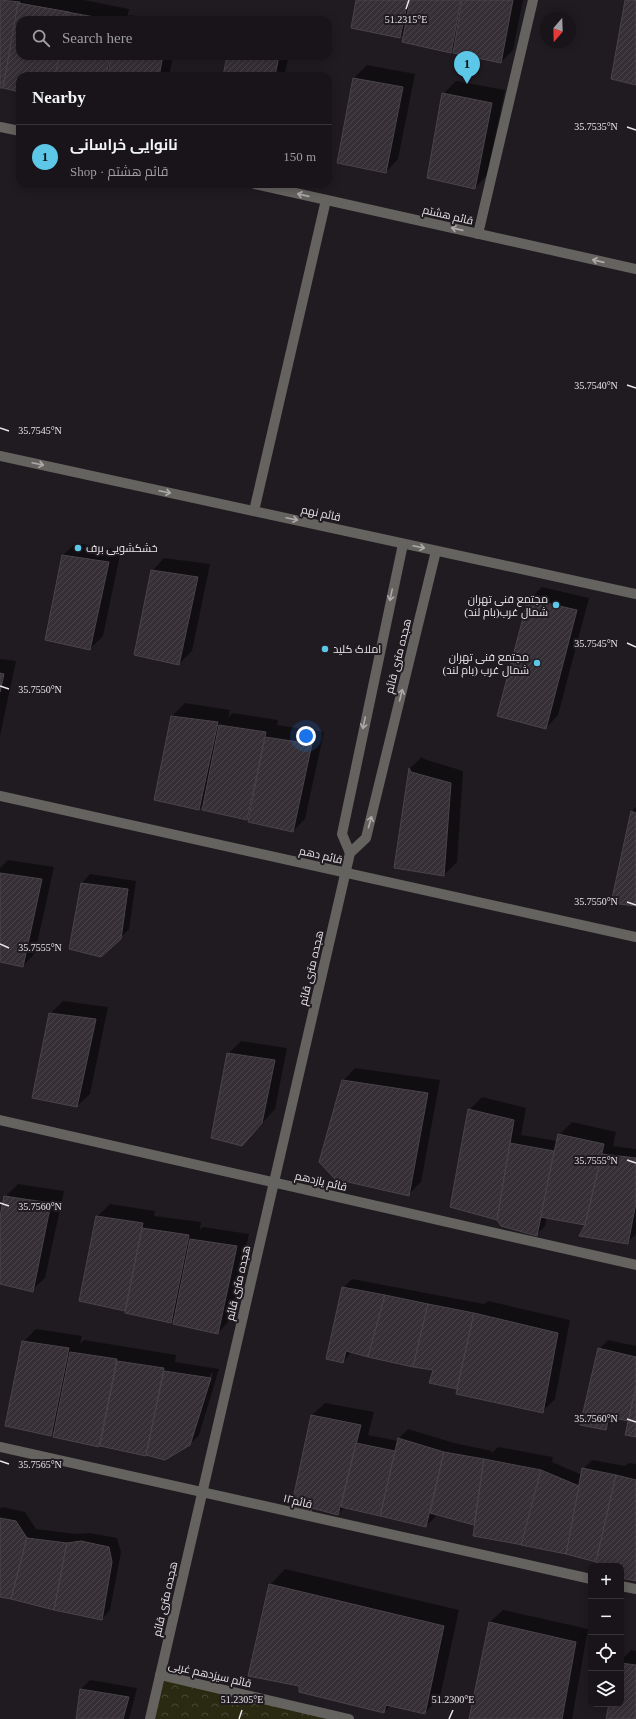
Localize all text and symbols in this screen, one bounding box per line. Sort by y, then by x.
north arrow [540,12,576,48]
text: 51.2315°E [385,14,427,25]
search box [16,16,332,60]
icon: search [30,27,52,49]
text: Search here [62,30,132,46]
pin: 1 [454,51,480,84]
text: Nearby [32,88,86,107]
text: 35.7535°N [574,121,618,132]
text: نانوایی خراسانی [70,137,178,153]
text: 1 [42,149,48,164]
text: 150 m [283,149,316,164]
text: Shop · قائم هشتم [70,164,169,179]
one-way arrow [297,190,310,198]
street label: قائم هشتم [421,203,474,229]
one-way arrow [451,225,464,233]
one-way arrow [592,256,605,264]
text: 35.7540°N [574,380,618,391]
text: 35.7545°N [18,425,62,436]
one-way arrow [31,461,44,469]
one-way arrow [158,488,171,496]
street label: قائم نهم [300,503,342,525]
one-way arrow [285,516,298,524]
place label: خشکشویی برف [86,542,158,555]
marker: خشکشویی برف [73,543,83,553]
one-way arrow [412,543,425,551]
one-way arrow [387,589,395,602]
place label: مجتمع فنی تهران شمال غرب(بام لند) [464,593,548,620]
marker: مجتمع فنی تهران شمال غرب(بام لند) [551,600,561,610]
street label: هجده متری قائم [383,617,415,695]
text: 35.7545°N [574,638,618,649]
place label: املاک کلید [333,643,381,655]
marker: املاک کلید [320,644,330,654]
place label: مجتمع فنی تهران شمال غرب (بام لند) [443,651,529,678]
marker: مجتمع فنی تهران شمال غرب (بام لند) [532,658,542,668]
text: 35.7550°N [18,684,62,695]
one-way arrow [398,689,405,702]
one-way arrow [360,716,368,729]
your location [296,726,316,746]
one-way arrow [367,815,374,828]
street label: قائم دهم [298,844,344,868]
text: 35.7550°N [574,896,618,907]
street label: هجده متری قائم [297,929,327,1007]
text: 35.7555°N [18,942,62,953]
text: 35.7555°N [574,1155,618,1166]
street label: قائم یازدهم [293,1169,348,1195]
text: 35.7560°N [18,1201,62,1212]
street label: هجده متری قائم [224,1244,254,1322]
text: 35.7560°N [574,1413,618,1424]
text: 35.7565°N [18,1459,62,1470]
street label: قائم۱۲ [282,1492,314,1512]
street label: هجده متری قائم [151,1560,181,1638]
map controls [588,1563,624,1707]
button: + [588,1563,624,1599]
button: − [588,1599,624,1635]
button: locate [588,1635,624,1671]
street label: قائم سیزدهم غربی [167,1659,253,1691]
button: layers [588,1671,624,1707]
text: 51.2305°E [221,1694,263,1705]
text: 51.2300°E [432,1694,474,1705]

